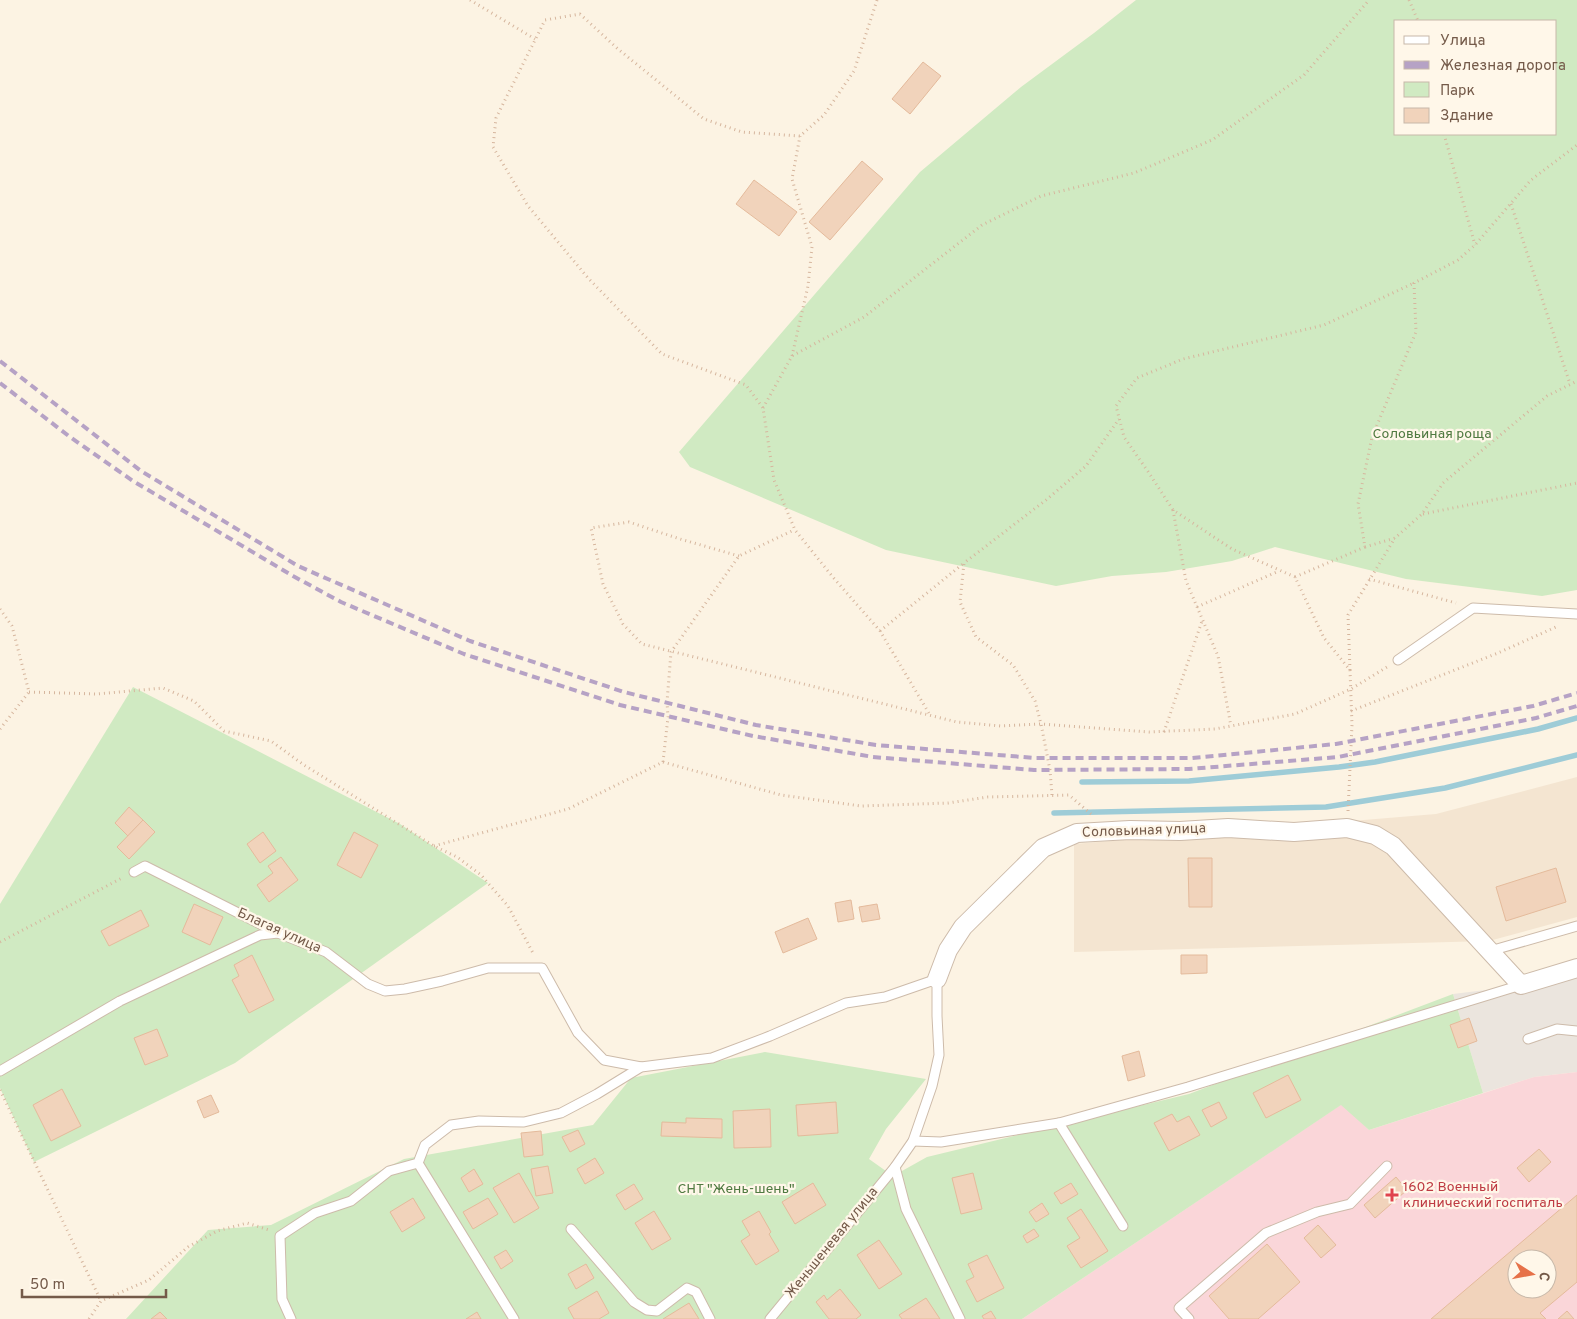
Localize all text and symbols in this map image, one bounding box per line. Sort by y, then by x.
legend [1394,20,1557,135]
text: Улица [1440,32,1485,51]
text: Железная дорога [1440,57,1566,76]
text: Парк [1440,82,1475,101]
text: Здание [1440,107,1493,126]
park label: Соловьиная роща [1372,426,1492,443]
street label: Соловьиная улица [1082,820,1206,842]
street label: Благая улица [234,905,324,957]
place label: 1602 Военный клинический госпиталь [1403,1179,1563,1212]
park label: СНТ "Жень-шень" [677,1181,795,1198]
street label: Женьшеневая улица [782,1184,882,1302]
marker: 1602 Военный клинический госпиталь [1385,1188,1399,1202]
north arrow [1507,1249,1557,1299]
scale bar [22,1266,166,1298]
text: С [1534,1270,1552,1282]
text: 50 m [30,1276,65,1295]

